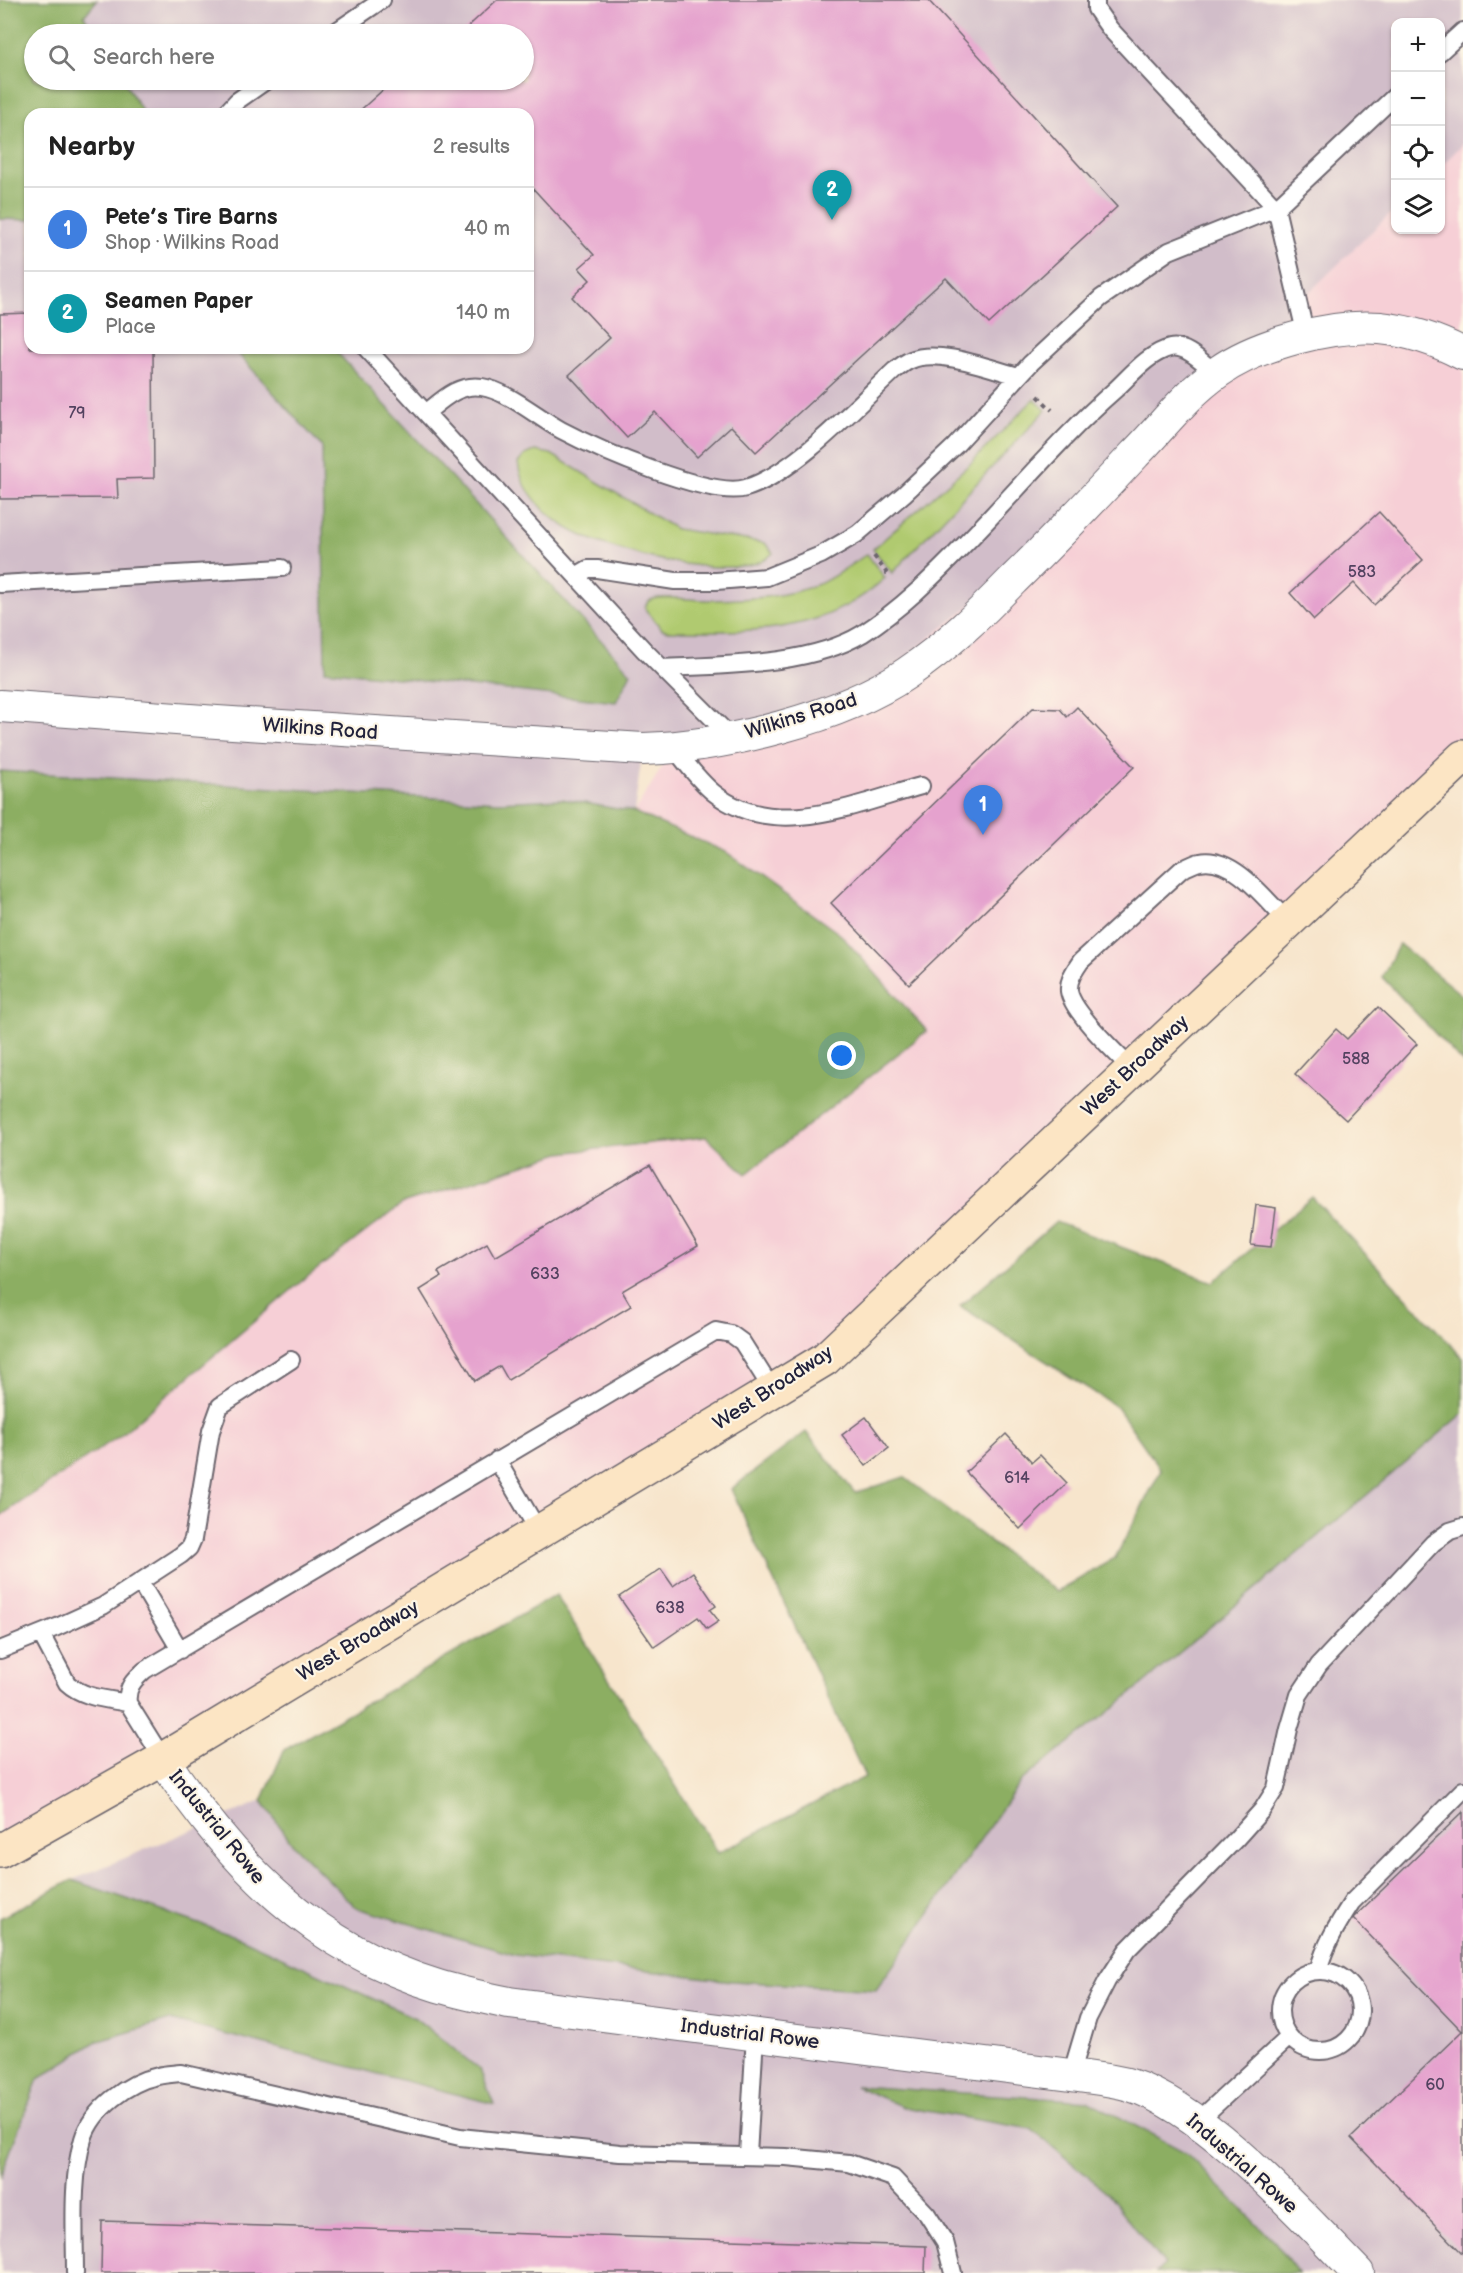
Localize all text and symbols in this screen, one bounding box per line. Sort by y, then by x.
map controls [1391,18,1445,234]
button: + [1391,18,1445,72]
search box [24,24,534,90]
icon: search [45,41,78,74]
text: Search here [93,44,215,71]
button: − [1391,72,1445,126]
button: locate [1391,126,1445,180]
text: Nearby [48,132,135,163]
text: 2 results [433,135,510,159]
pin: 2 [812,170,852,220]
button: layers [1391,180,1445,234]
text: Pete’s Tire Barns [105,204,278,231]
text: 1 [63,217,72,241]
text: 40 m [464,217,510,241]
text: Shop · Wilkins Road [105,231,279,255]
text: Seamen Paper [105,288,253,315]
text: 2 [62,301,73,325]
text: 140 m [456,301,510,325]
text: Place [105,315,156,339]
house number: 79 [68,404,86,423]
house number: 583 [1348,563,1376,582]
street label: Wilkins Road [742,688,860,744]
street label: Wilkins Road [261,713,379,745]
pin: 1 [964,786,1002,835]
street label: West Broadway [1076,1010,1194,1122]
your location [827,1041,856,1070]
house number: 588 [1342,1050,1370,1069]
house number: 633 [530,1265,560,1284]
street label: West Broadway [709,1340,837,1436]
house number: 614 [1004,1469,1030,1488]
street label: West Broadway [293,1595,423,1687]
house number: 638 [656,1599,684,1618]
street label: Industrial Rowe [164,1765,270,1889]
street label: Industrial Rowe [679,2014,821,2054]
house number: 60 [1425,2076,1445,2095]
street label: Industrial Rowe [1181,2109,1303,2219]

